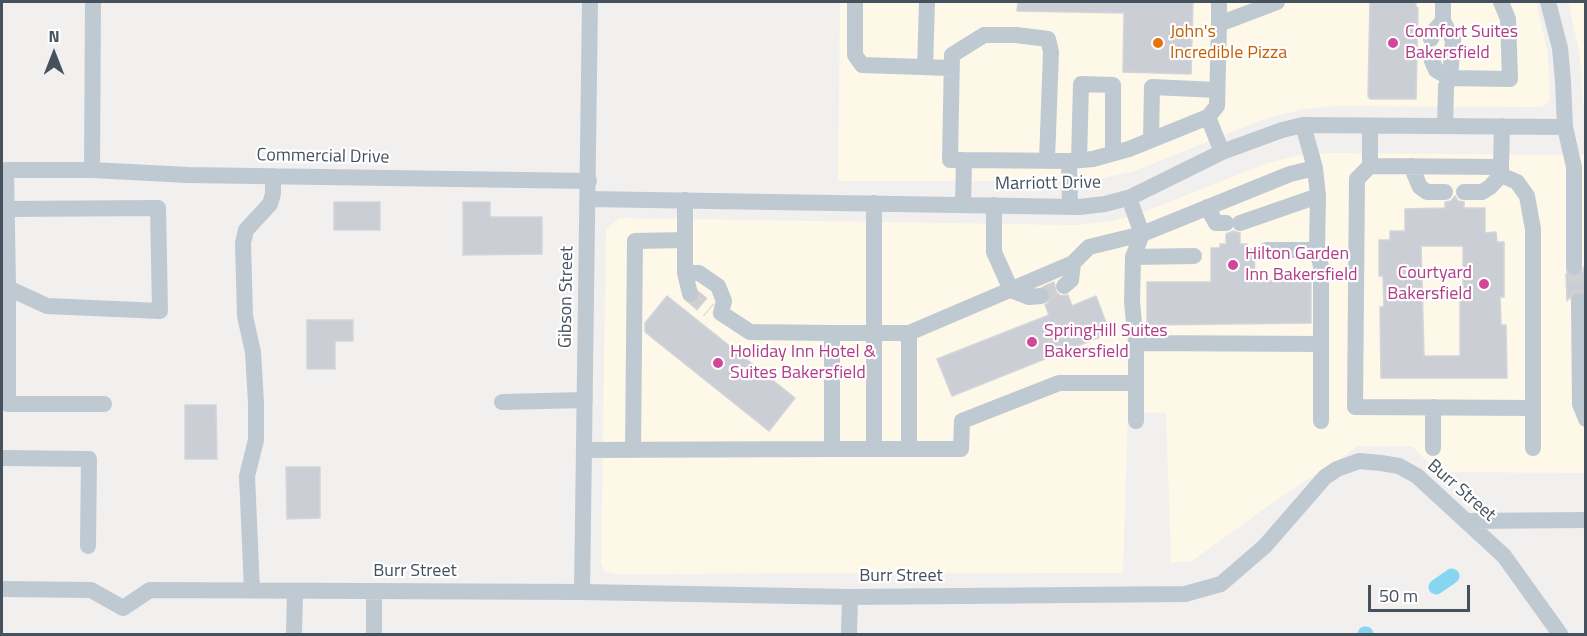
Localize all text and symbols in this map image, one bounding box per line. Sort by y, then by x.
place label: John's Incredible Pizza [1170,22,1287,64]
place label: Comfort Suites Bakersfield [1405,22,1518,64]
north arrow [24,24,84,84]
text: N [48,24,60,48]
marker: John's Incredible Pizza [1151,36,1165,50]
marker: Comfort Suites Bakersfield [1386,36,1400,50]
street label: Commercial Drive [257,145,389,169]
street label: Marriott Drive [995,172,1101,196]
place label: Hilton Garden Inn Bakersfield [1245,244,1358,286]
street label: Gibson Street [555,246,579,348]
marker: Hilton Garden Inn Bakersfield [1226,258,1240,272]
place label: Courtyard Bakersfield [1387,263,1472,306]
marker: Courtyard Bakersfield [1477,277,1491,291]
place label: SpringHill Suites Bakersfield [1044,321,1168,364]
marker: SpringHill Suites Bakersfield [1025,335,1039,349]
place label: Holiday Inn Hotel & Suites Bakersfield [730,342,876,385]
marker: Holiday Inn Hotel & Suites Bakersfield [711,356,725,370]
street label: Burr Street [1422,455,1500,527]
street label: Burr Street [373,561,457,583]
street label: Burr Street [859,566,943,588]
scale bar [1371,573,1473,611]
text: 50 m [1379,582,1418,609]

